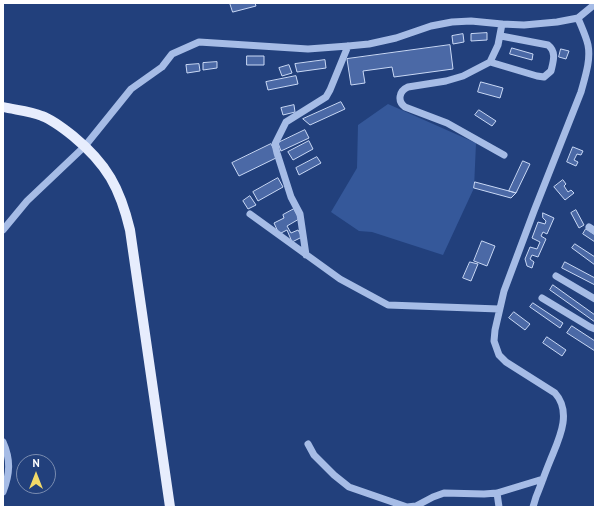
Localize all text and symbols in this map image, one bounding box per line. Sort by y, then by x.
north arrow [16,454,56,494]
text: N [32,456,40,470]

